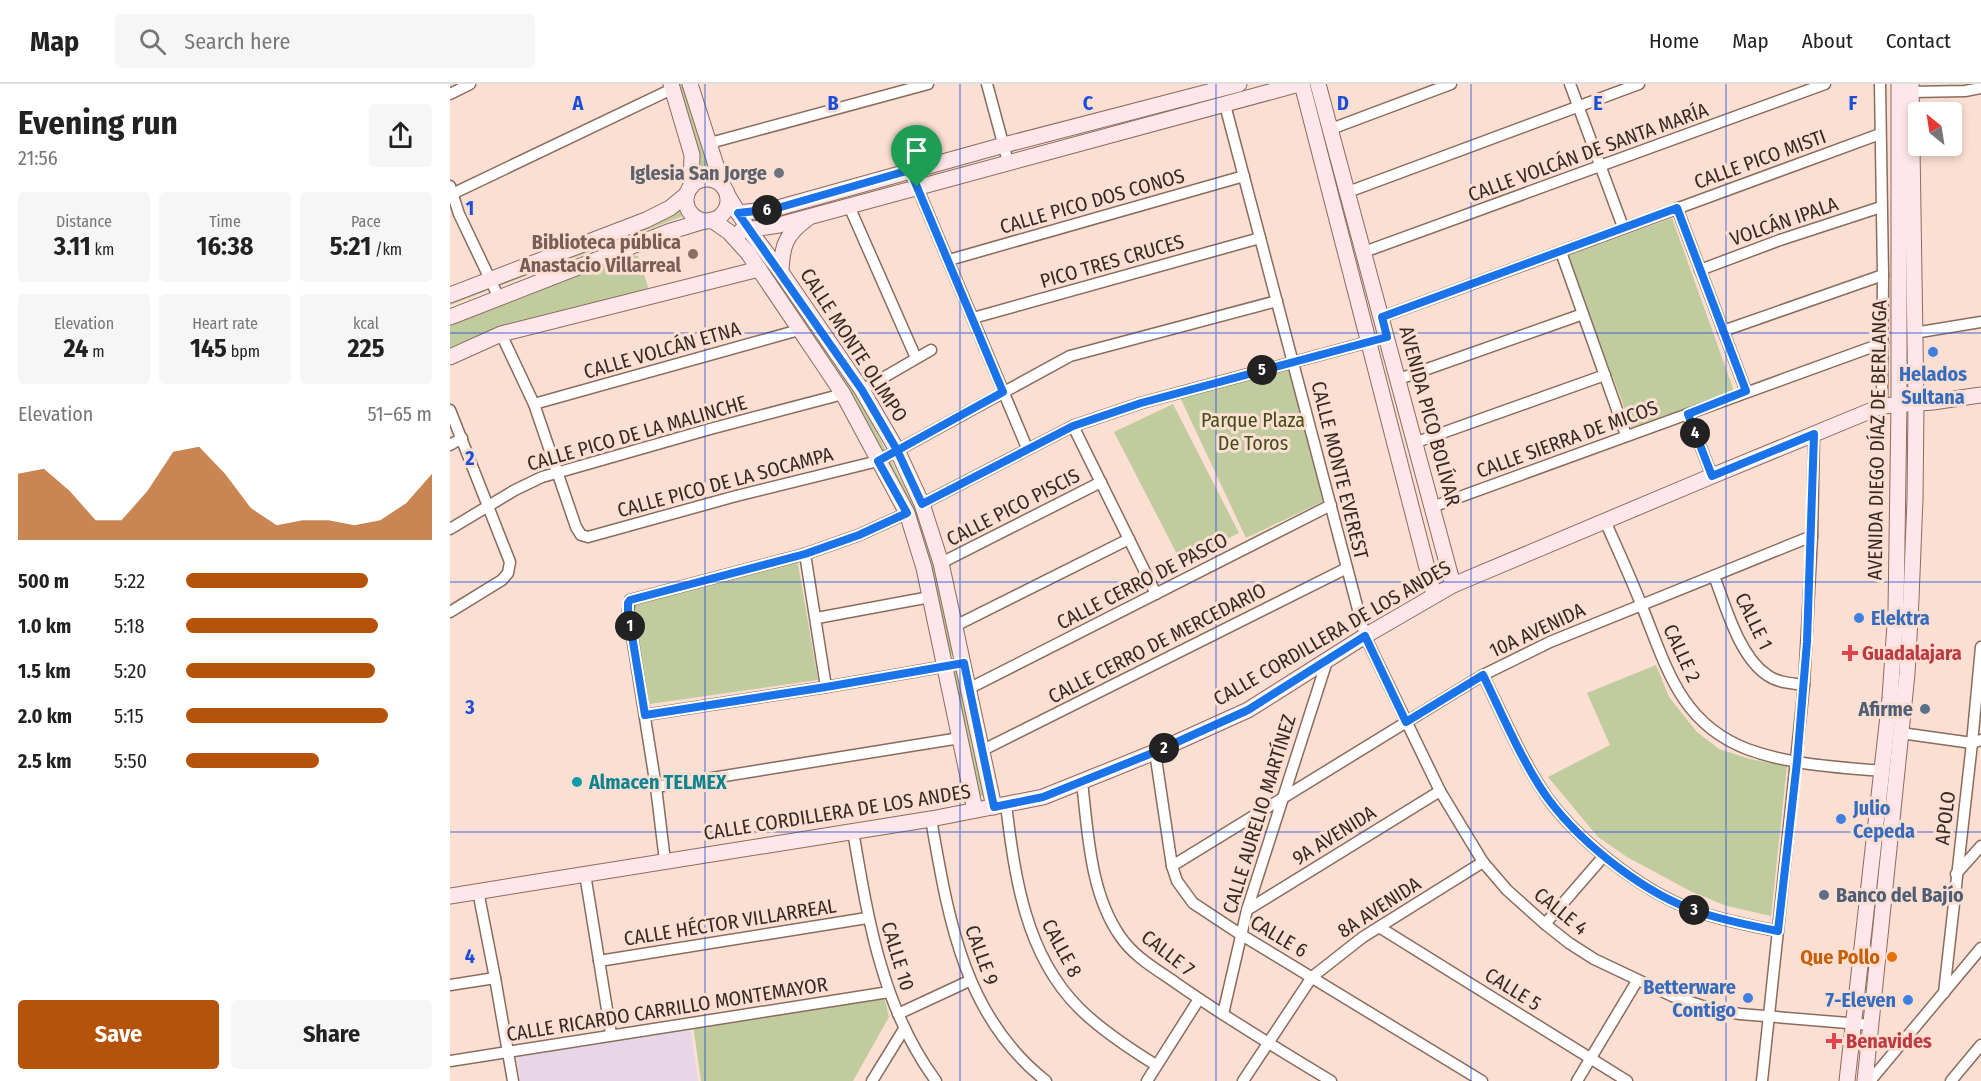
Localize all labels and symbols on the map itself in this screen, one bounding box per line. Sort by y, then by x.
text: A [572,91,585,115]
text: B [827,91,839,115]
text: C [1083,91,1094,115]
text: D [1337,91,1349,115]
text: F [1849,91,1858,115]
street label: CALLE VOLCÁN DE SANTA MARÍA [1465,97,1711,207]
north arrow [1908,102,1962,156]
street label: CALLE PICO MISTI [1691,124,1829,194]
pin [891,125,942,187]
place label: Iglesia San Jorge [630,161,767,185]
street label: CALLE PICO DOS CONOS [997,163,1187,239]
marker: Iglesia San Jorge [772,166,786,180]
street label: VOLCÁN IPALA [1727,191,1842,251]
pin: 6 [752,195,782,225]
text: 1 [466,196,474,220]
street label: PICO TRES CRUCES [1037,229,1187,293]
place label: Biblioteca pública Anastacio Villarreal [519,230,682,277]
marker: Biblioteca pública Anastacio Villarreal [686,247,700,261]
street label: CALLE MONTE OLIMPO [795,264,913,426]
street label: AVENIDA DIEGO DÍAZ DE BERLANGA [1863,299,1891,580]
street label: CALLE VOLCÁN ETNA [581,316,744,384]
street label: AVENIDA PICO BOLÍVAR [1394,323,1466,509]
marker: Helados Sultana [1926,345,1940,359]
pin: 5 [1247,355,1277,385]
place label: Helados Sultana [1899,362,1967,409]
street label: CALLE MONTE EVEREST [1306,379,1374,562]
street label: CALLE PICO DE LA MALINCHE [524,390,750,476]
street label: CALLE SIERRA DE MICOS [1473,395,1661,483]
park label: Parque Plaza De Toros [1201,408,1305,455]
pin: 4 [1680,418,1710,448]
street label: CALLE PICO DE LA SOCAMPA [615,442,836,522]
text: 2 [464,446,475,470]
street label: CALLE PICO PISCIS [942,463,1084,551]
street label: CALLE CERRO DE PASCO [1053,527,1231,635]
street label: CALLE CORDILLERA DE LOS ANDES [1209,555,1455,711]
street label: CALLE CERRO DE MERCEDARIO [1044,578,1270,708]
street label: CALLE 1 [1730,589,1778,653]
street label: 10A AVENIDA [1485,597,1589,663]
place label: Elektra [1871,606,1930,630]
pin: 1 [615,611,645,641]
marker: Elektra [1852,611,1866,625]
street label: CALLE 2 [1658,620,1706,686]
place label: Guadalajara [1862,641,1962,665]
marker: Guadalajara [1843,646,1857,660]
text: 3 [464,695,475,719]
place label: Afirme [1857,697,1913,721]
marker: Afirme [1918,702,1932,716]
street label: CALLE AURELIO MARTÍNEZ [1217,712,1301,916]
pin: 2 [1149,733,1179,763]
place label: Almacen TELMEX [588,770,727,794]
marker: Almacen TELMEX [570,775,584,789]
street label: CALLE CORDILLERA DE LOS ANDES [702,779,972,845]
street label: APOLO [1930,790,1960,846]
place label: Julio Cepeda [1852,796,1915,843]
street label: 9A AVENIDA [1288,800,1381,870]
marker: Julio Cepeda [1834,812,1848,826]
street label: 8A AVENIDA [1333,871,1425,943]
street label: CALLE 4 [1529,882,1593,940]
place label: Banco del Bajío [1836,883,1964,907]
marker: Banco del Bajío [1817,888,1831,902]
street label: CALLE HÉCTOR VILLARREAL [622,893,838,951]
pin: 3 [1679,895,1709,925]
street label: CALLE 6 [1246,910,1312,962]
street label: CALLE 8 [1037,915,1087,981]
street label: CALLE 10 [876,919,920,993]
street label: CALLE 9 [960,922,1004,988]
street label: CALLE 7 [1137,925,1199,981]
text: 4 [465,944,475,968]
place label: Que Pollo [1800,945,1880,969]
marker: Que Pollo [1885,950,1899,964]
street label: CALLE 5 [1480,962,1546,1016]
street label: CALLE RICARDO CARRILLO MONTEMAYOR [505,972,829,1046]
place label: Betterware Contigo [1643,975,1736,1022]
place label: 7-Eleven [1825,988,1896,1012]
marker: Betterware Contigo [1741,991,1755,1005]
marker: 7-Eleven [1901,993,1915,1007]
place label: Benavides [1846,1029,1932,1053]
marker: Benavides [1827,1034,1841,1048]

